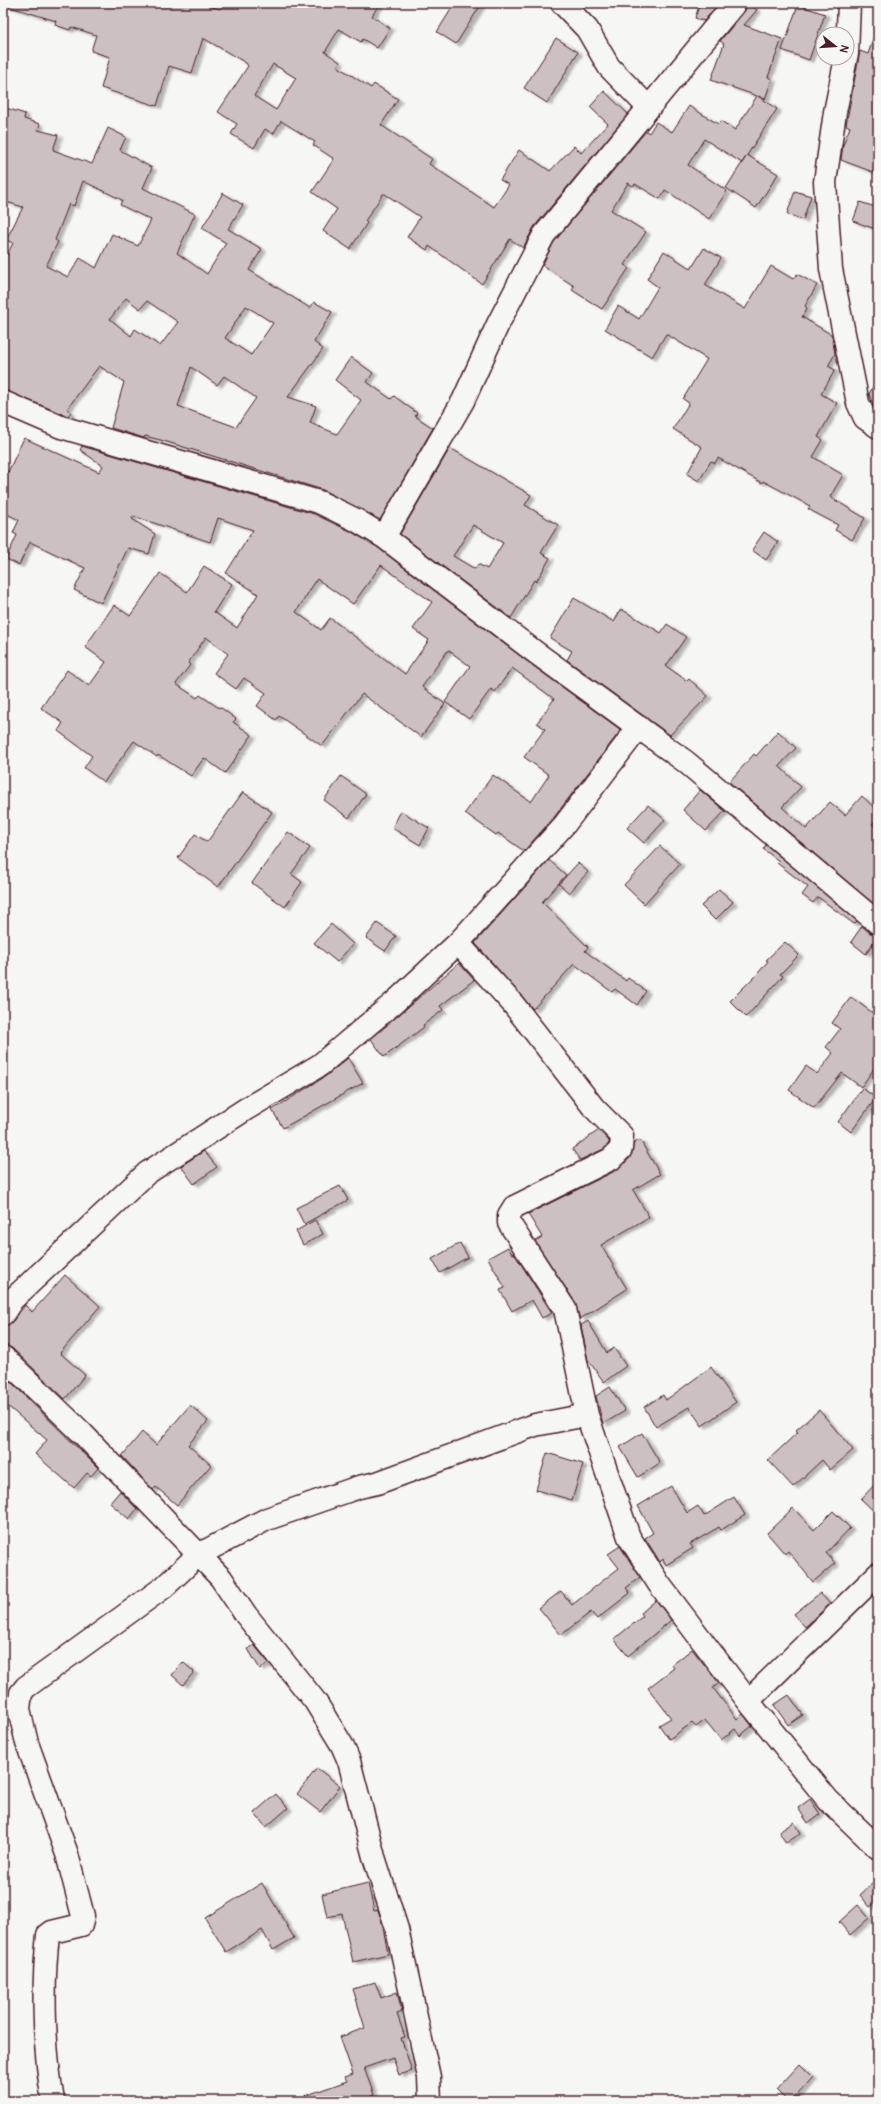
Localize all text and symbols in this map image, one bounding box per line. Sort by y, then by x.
north arrow [815,26,855,66]
text: N [837,43,851,55]

